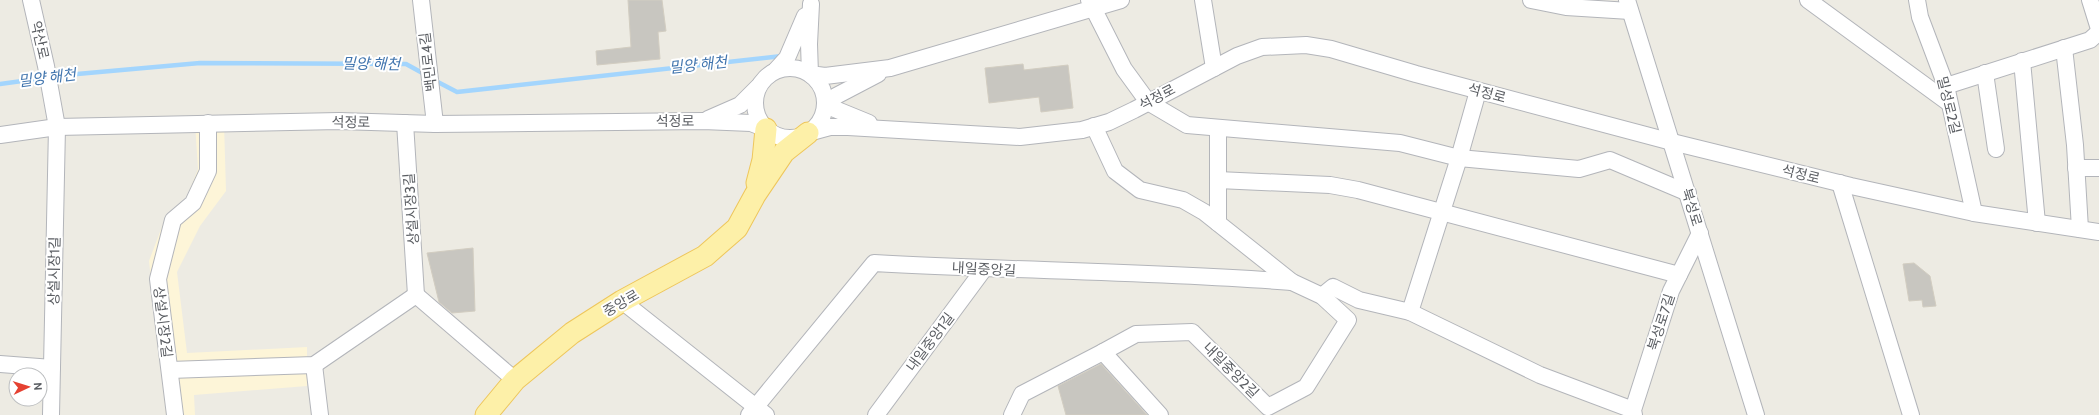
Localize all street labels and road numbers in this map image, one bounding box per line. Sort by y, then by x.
street label: 약산로 [27,19,53,61]
street label: 백민로4길 [415,31,441,93]
street label: 밀성로2길 [1933,74,1965,136]
street label: 석정로 [1466,79,1508,107]
street label: 석정로 [1136,80,1178,114]
street label: 석정로 [656,112,694,130]
street label: 석정로 [332,113,371,131]
street label: 석정로 [1780,161,1822,187]
street label: 상설시장3길 [400,172,422,246]
street label: 북성로 [1678,186,1706,228]
street label: 상설시장1길 [44,236,64,306]
street label: 내일중앙길 [951,258,1017,280]
street label: 상설시장2길 [150,285,176,359]
street label: 중앙로 [600,285,642,320]
street label: 북성로7길 [1643,291,1679,353]
street label: 내일중앙1길 [902,309,958,375]
street label: 내일중앙2길 [1199,338,1263,402]

